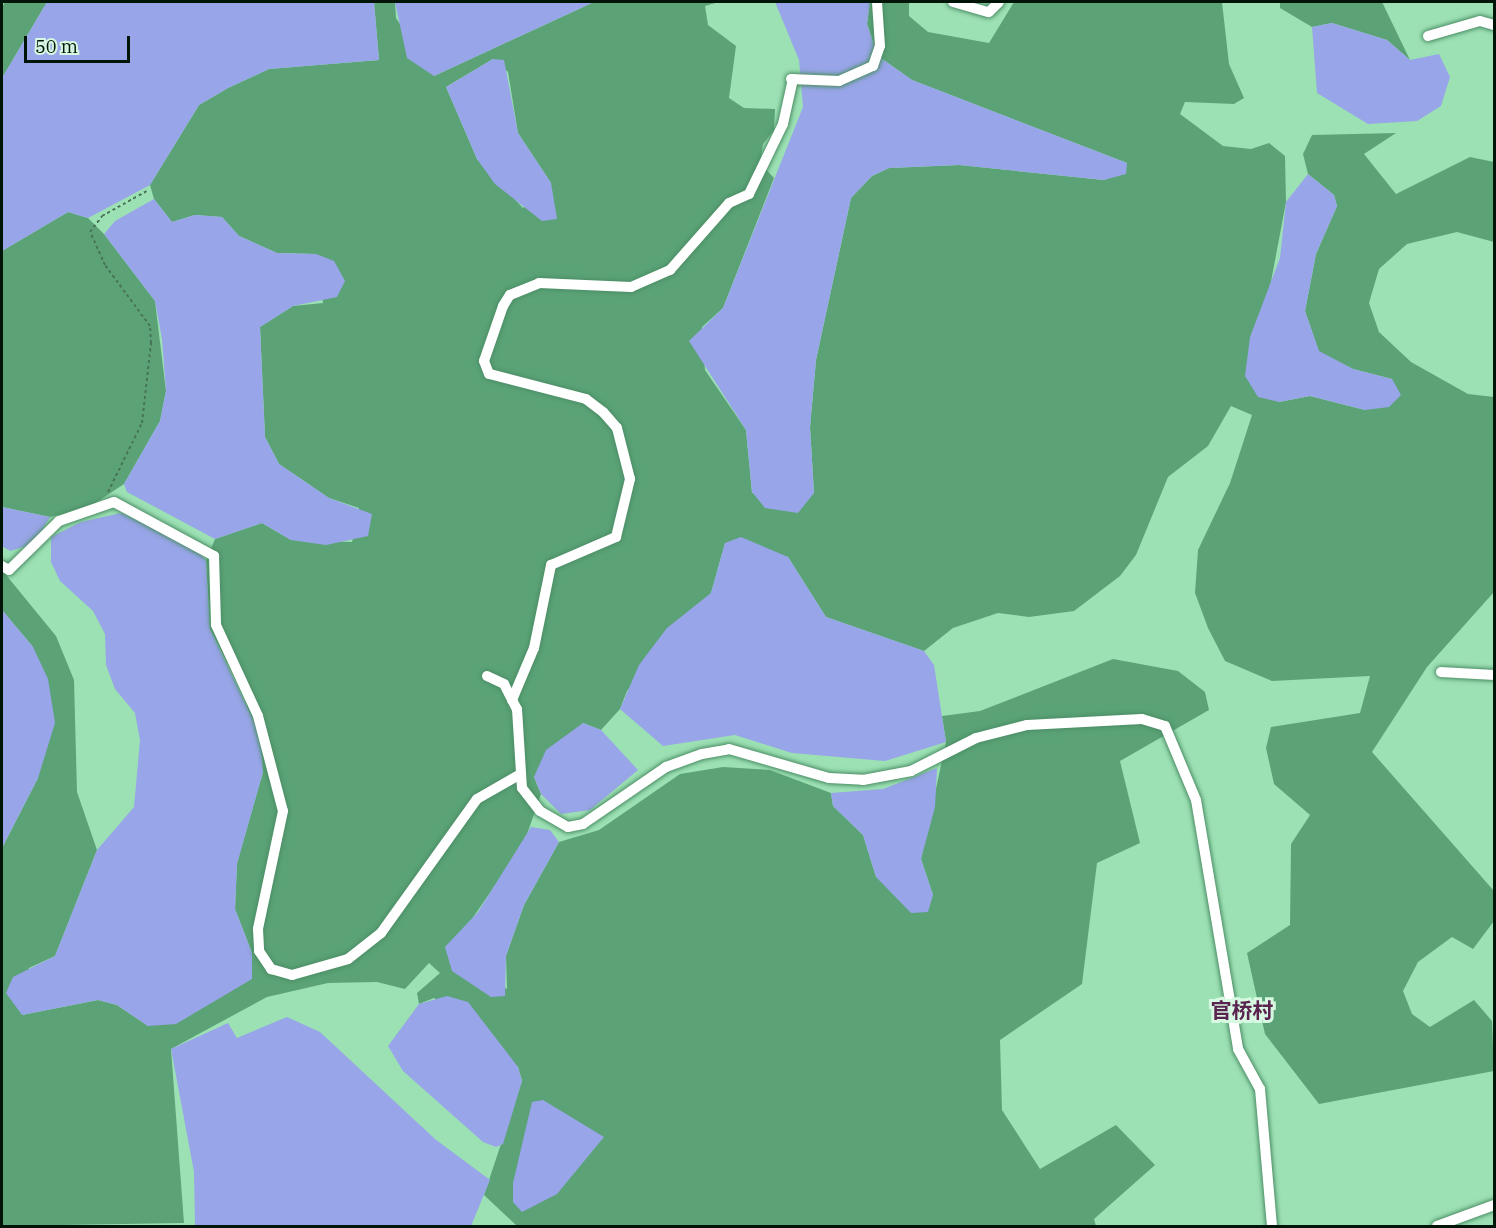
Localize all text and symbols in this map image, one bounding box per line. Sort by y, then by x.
scale bar [27,24,134,62]
text: 50 m [35,35,78,58]
district label: 官桥村 [1211,997,1273,1023]

